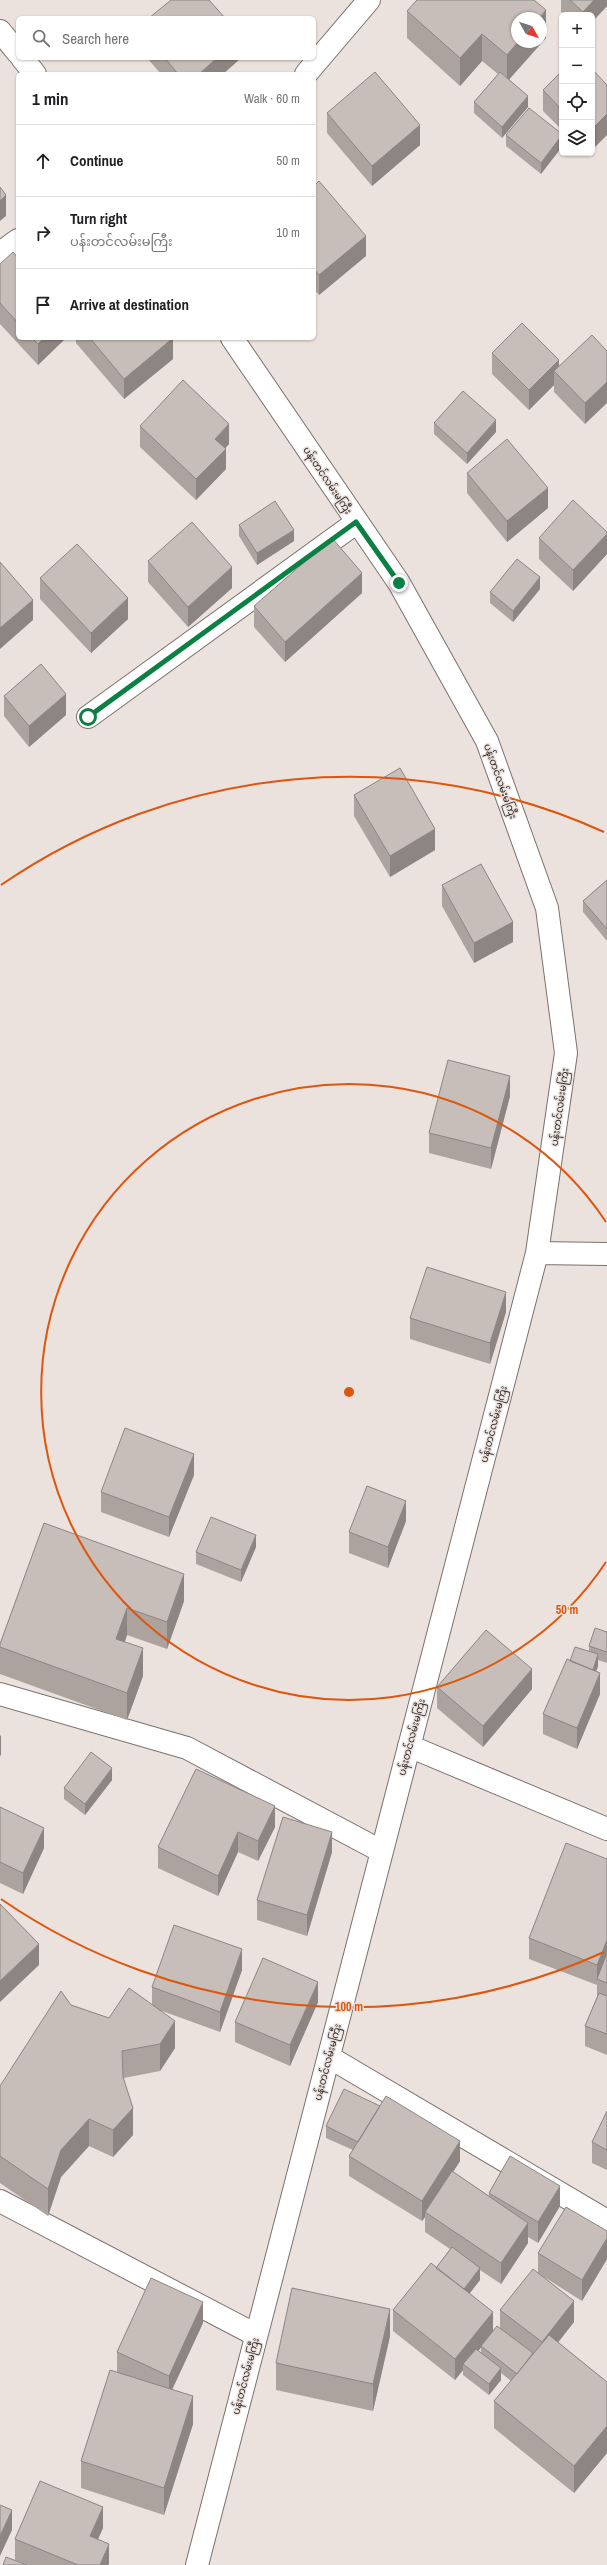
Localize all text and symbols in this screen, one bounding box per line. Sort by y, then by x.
north arrow [511,12,547,48]
map controls [559,12,595,156]
button: + [559,12,595,48]
search box [16,16,316,60]
icon: search [30,27,52,49]
text: Search here [62,28,129,49]
button: − [559,48,595,84]
button: locate [559,84,595,120]
text: 1 min [32,87,68,110]
text: Walk · 60 m [244,90,300,107]
button: layers [559,120,595,156]
icon: ahead [32,150,54,172]
text: Continue [70,150,123,171]
text: 50 m [276,152,300,169]
text: Turn right [70,208,127,229]
icon: right [32,222,54,244]
text: 10 m [276,224,300,241]
text: ပန်းတင်လမ်းမကြီး [70,233,173,250]
icon: arrive [32,294,54,316]
text: Arrive at destination [70,294,189,315]
street label: ပန်းတင်လမ်းမကြီး [298,443,356,518]
route end [390,574,408,592]
route start [79,708,97,726]
street label: ပန်းတင်လမ်းမကြီး [479,742,521,821]
street label: ပန်းတင်လမ်းမကြီး [547,1067,573,1147]
street label: ပန်းတင်လမ်းမကြီး [476,1384,512,1464]
centre of rings [342,1385,356,1399]
text: 50 m [556,1602,578,1618]
street label: ပန်းတင်လမ်းမကြီး [394,1697,430,1777]
text: 100 m [335,1999,363,2015]
street label: ပန်းတင်လမ်းမကြီး [310,2022,346,2102]
street label: ပန်းတင်လမ်းမကြီး [228,2336,264,2416]

